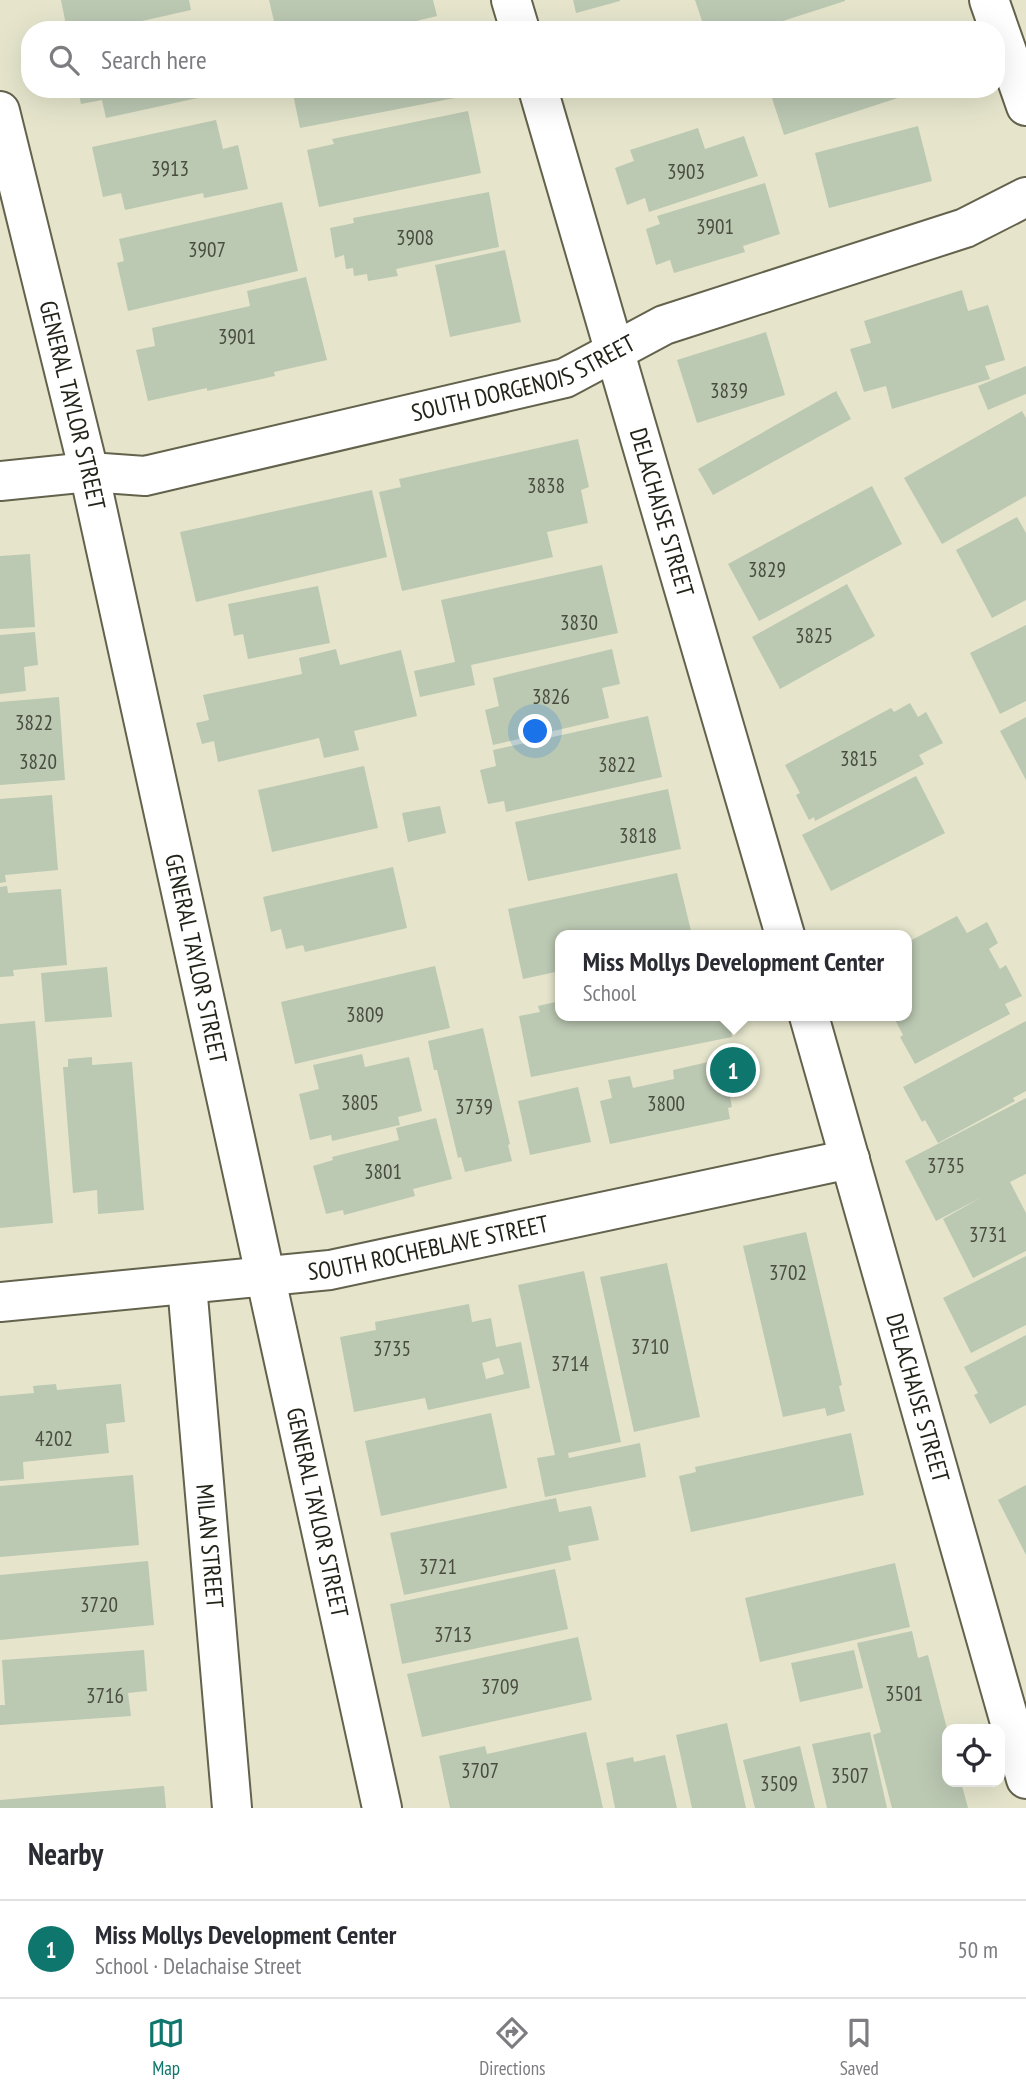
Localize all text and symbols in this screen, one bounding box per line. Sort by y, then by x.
search box [21,21,1005,98]
icon: search [45,41,83,79]
text: Search here [101,43,207,76]
house number: 3913 [151,155,189,182]
house number: 3903 [667,158,705,185]
house number: 3901 [696,213,734,240]
house number: 3908 [396,224,434,251]
house number: 3907 [188,236,226,263]
street label: GENERAL TAYLOR STREET [32,298,113,513]
house number: 3901 [218,323,256,350]
street label: SOUTH DORGENOIS STREET [408,327,640,428]
house number: 3839 [710,377,748,404]
street label: DELACHAISE STREET [623,424,701,600]
house number: 3838 [527,472,565,499]
house number: 3829 [748,556,786,583]
house number: 3830 [560,609,598,636]
house number: 3825 [795,622,833,649]
house number: 3826 [532,683,570,710]
house number: 3822 [15,709,53,736]
your location [518,714,552,748]
house number: 3815 [840,745,878,772]
house number: 3820 [19,748,57,775]
house number: 3822 [598,751,636,778]
house number: 3818 [619,822,657,849]
street label: GENERAL TAYLOR STREET [158,851,234,1067]
popup [555,930,912,1021]
text: Miss Mollys Development Center [583,945,884,978]
text: School [583,978,636,1007]
house number: 3809 [346,1001,384,1028]
pin: 1 [710,1044,756,1096]
house number: 3805 [341,1089,379,1116]
house number: 3800 [647,1090,685,1117]
house number: 3739 [455,1093,493,1120]
house number: 3735 [927,1152,965,1179]
house number: 3801 [364,1158,402,1185]
street label: SOUTH ROCHEBLAVE STREET [306,1208,551,1287]
house number: 3731 [969,1221,1007,1248]
house number: 3702 [769,1259,807,1286]
street label: DELACHAISE STREET [879,1310,957,1486]
house number: 3710 [631,1333,669,1360]
house number: 3735 [373,1335,411,1362]
house number: 3714 [551,1350,589,1377]
street label: GENERAL TAYLOR STREET [280,1405,356,1620]
house number: 4202 [35,1425,73,1452]
street label: MILAN STREET [189,1483,231,1609]
house number: 3721 [419,1553,457,1580]
house number: 3720 [80,1591,118,1618]
house number: 3713 [434,1621,472,1648]
house number: 3709 [481,1673,519,1700]
house number: 3501 [885,1680,923,1707]
house number: 3716 [86,1682,124,1709]
map controls [942,1724,1005,1787]
button: locate [942,1724,1005,1787]
house number: 3707 [461,1757,499,1784]
house number: 3507 [831,1762,869,1789]
house number: 3509 [760,1770,798,1797]
text: Nearby [28,1834,103,1873]
text: Miss Mollys Development Center [95,1918,396,1951]
text: 1 [46,1935,57,1964]
text: 50 m [957,1935,998,1964]
text: School · Delachaise Street [95,1951,301,1980]
tab: Map [147,2014,185,2080]
tab: Directions [479,2014,545,2080]
tab: Saved [840,2014,879,2080]

